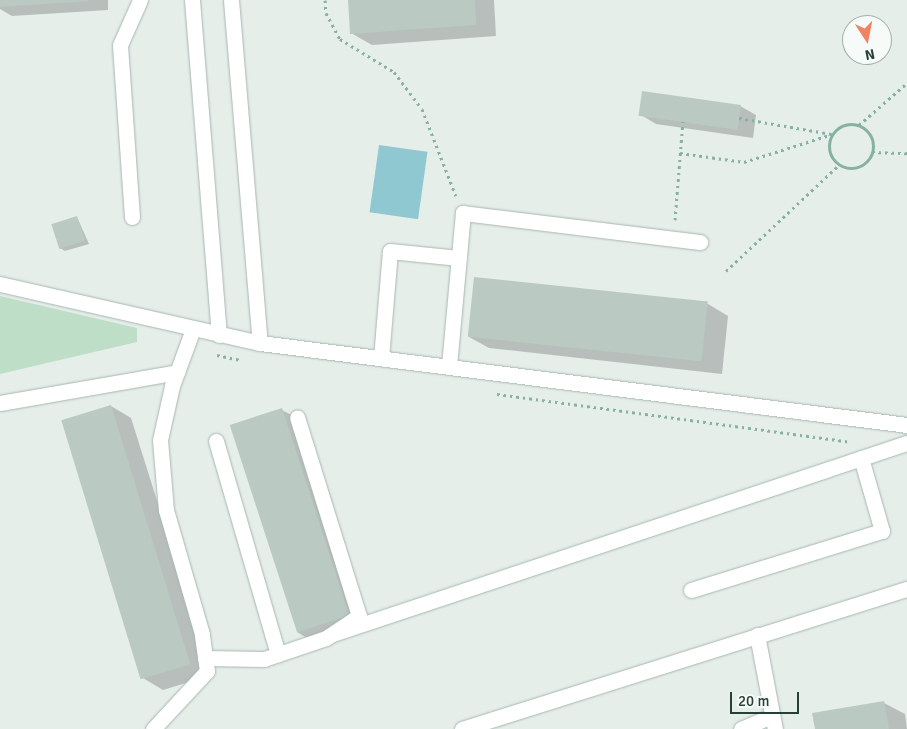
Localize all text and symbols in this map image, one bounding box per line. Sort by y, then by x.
north arrow [842,15,892,65]
text: N [863,45,876,64]
scale bar [732,682,801,714]
text: 20 m [738,692,769,710]

